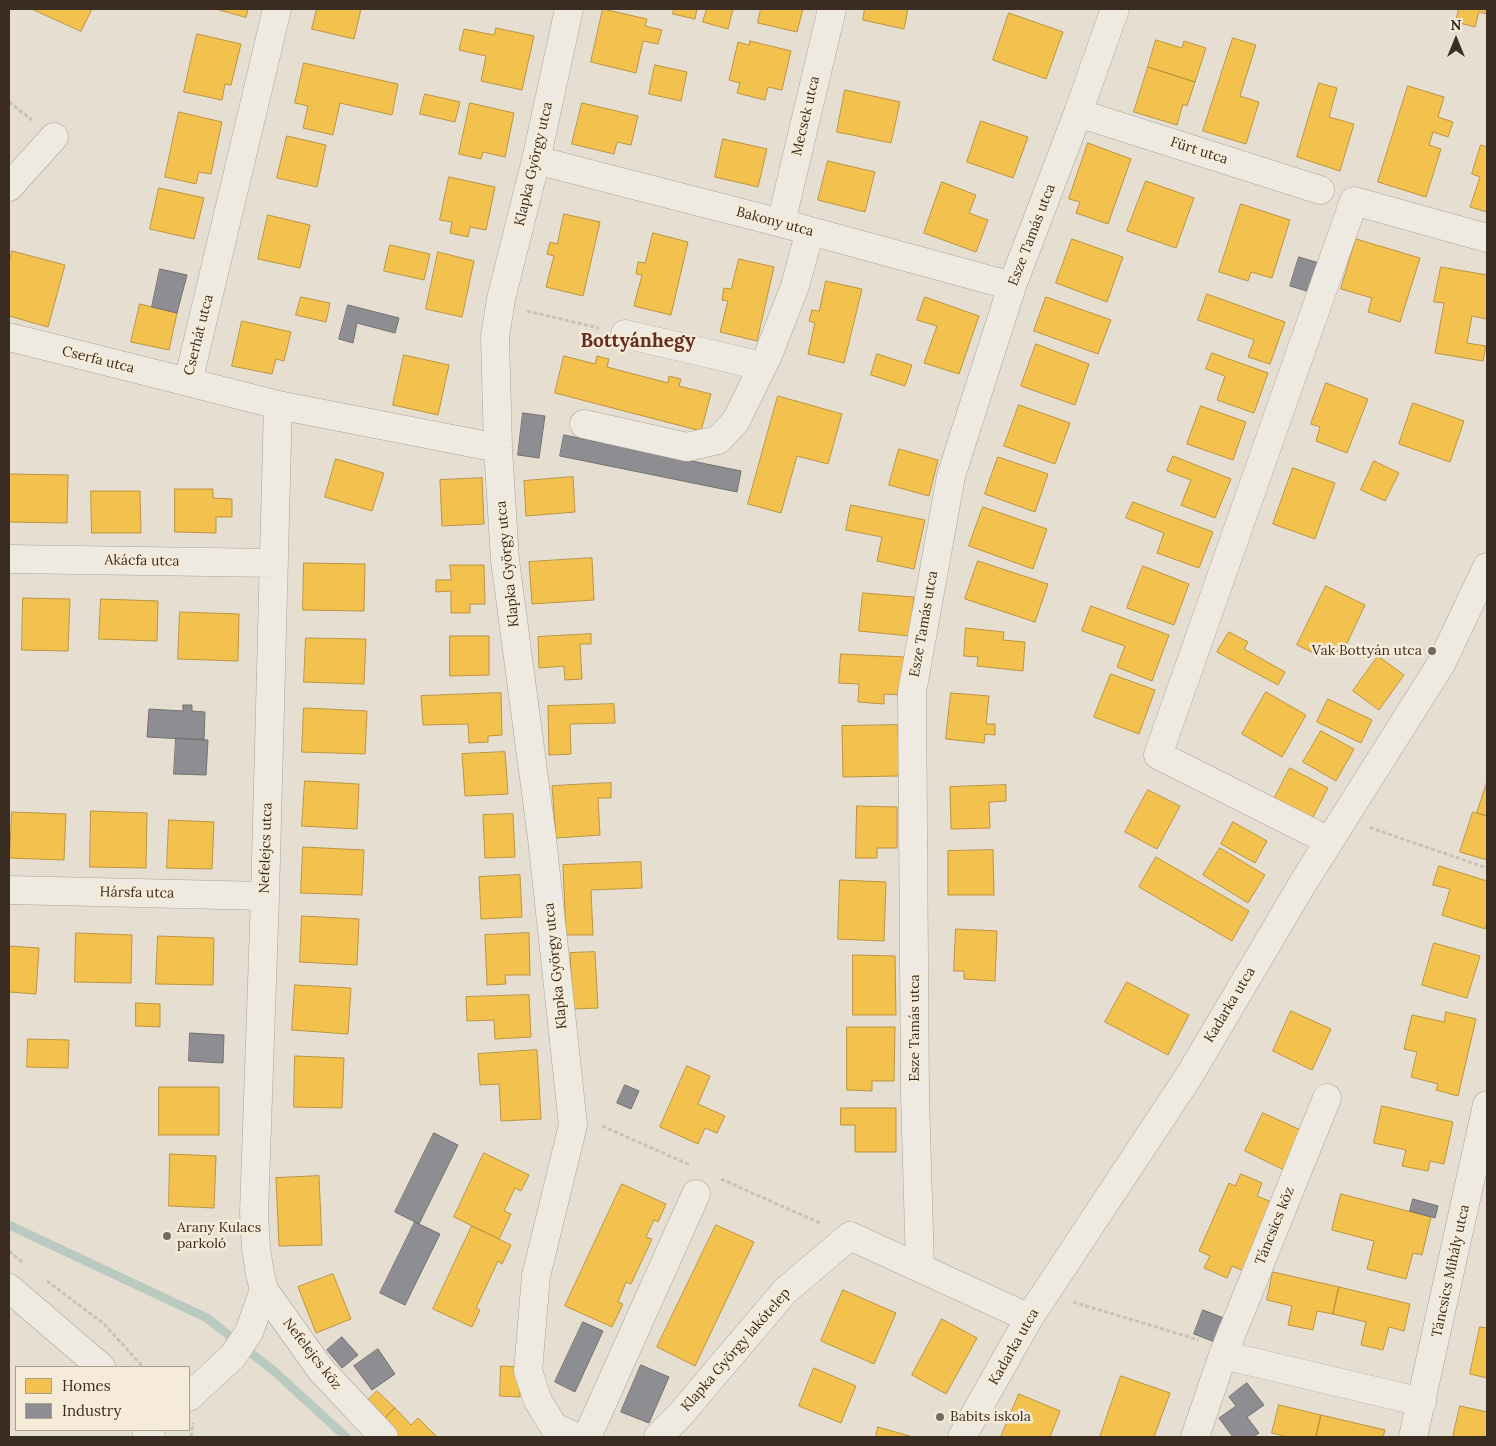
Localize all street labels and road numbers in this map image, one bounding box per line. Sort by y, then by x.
street label: Mecsek utca [789,74,823,158]
street label: Klapka György utca [512,100,556,228]
street label: Fürt utca [1168,134,1230,168]
street label: Esze Tamás utca [1005,182,1059,288]
street label: Bakony utca [734,204,816,240]
street label: Cserhát utca [181,293,217,377]
street label: Cserfa utca [60,343,136,377]
street label: Klapka György utca [493,500,523,628]
street label: Akácfa utca [104,552,180,570]
street label: Esze Tamás utca [906,570,942,678]
street label: Nefelejcs utca [256,802,276,894]
street label: Hársfa utca [100,884,174,902]
street label: Klapka György utca [541,902,571,1030]
street label: Kadarka utca [1201,964,1259,1046]
street label: Esze Tamás utca [907,974,923,1082]
street label: Táncsics köz [1252,1185,1298,1267]
street label: Táncsics Mihály utca [1429,1203,1473,1339]
street label: Klapka György lakótelep [678,1285,794,1415]
street label: Kadarka utca [985,1306,1043,1388]
street label: Nefelejcs köz [279,1315,345,1393]

